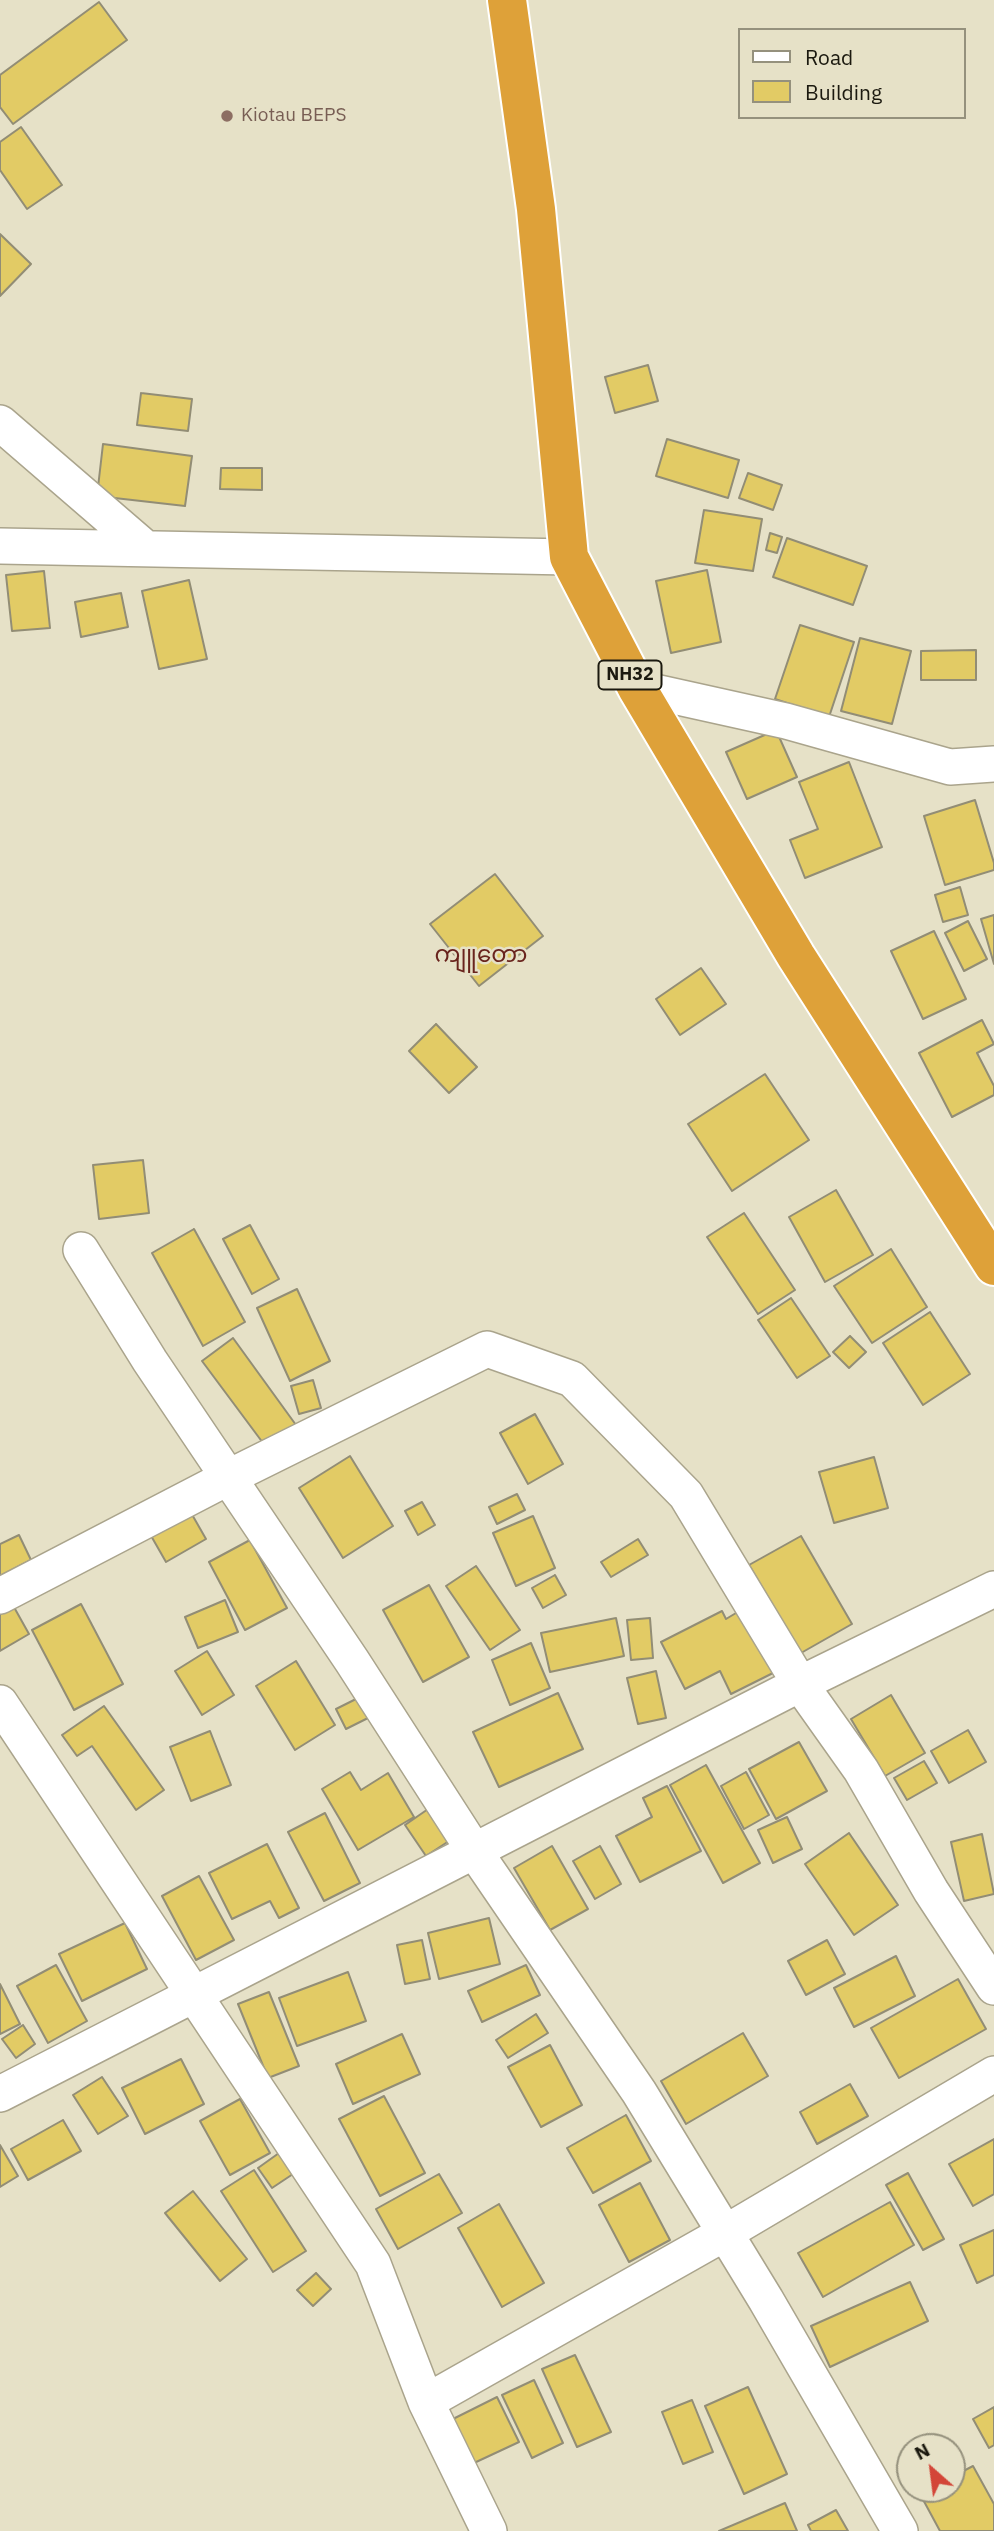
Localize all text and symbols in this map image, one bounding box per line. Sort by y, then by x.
legend [738,28,966,119]
text: Road [805,43,853,71]
text: Building [805,78,882,106]
place label: Kiotau BEPS [241,105,347,127]
marker: Kiotau BEPS [219,108,235,124]
road number: NH32 [598,660,662,690]
district label: ကျူတော [435,941,527,969]
north arrow [896,2433,966,2503]
text: N [910,2437,934,2465]

